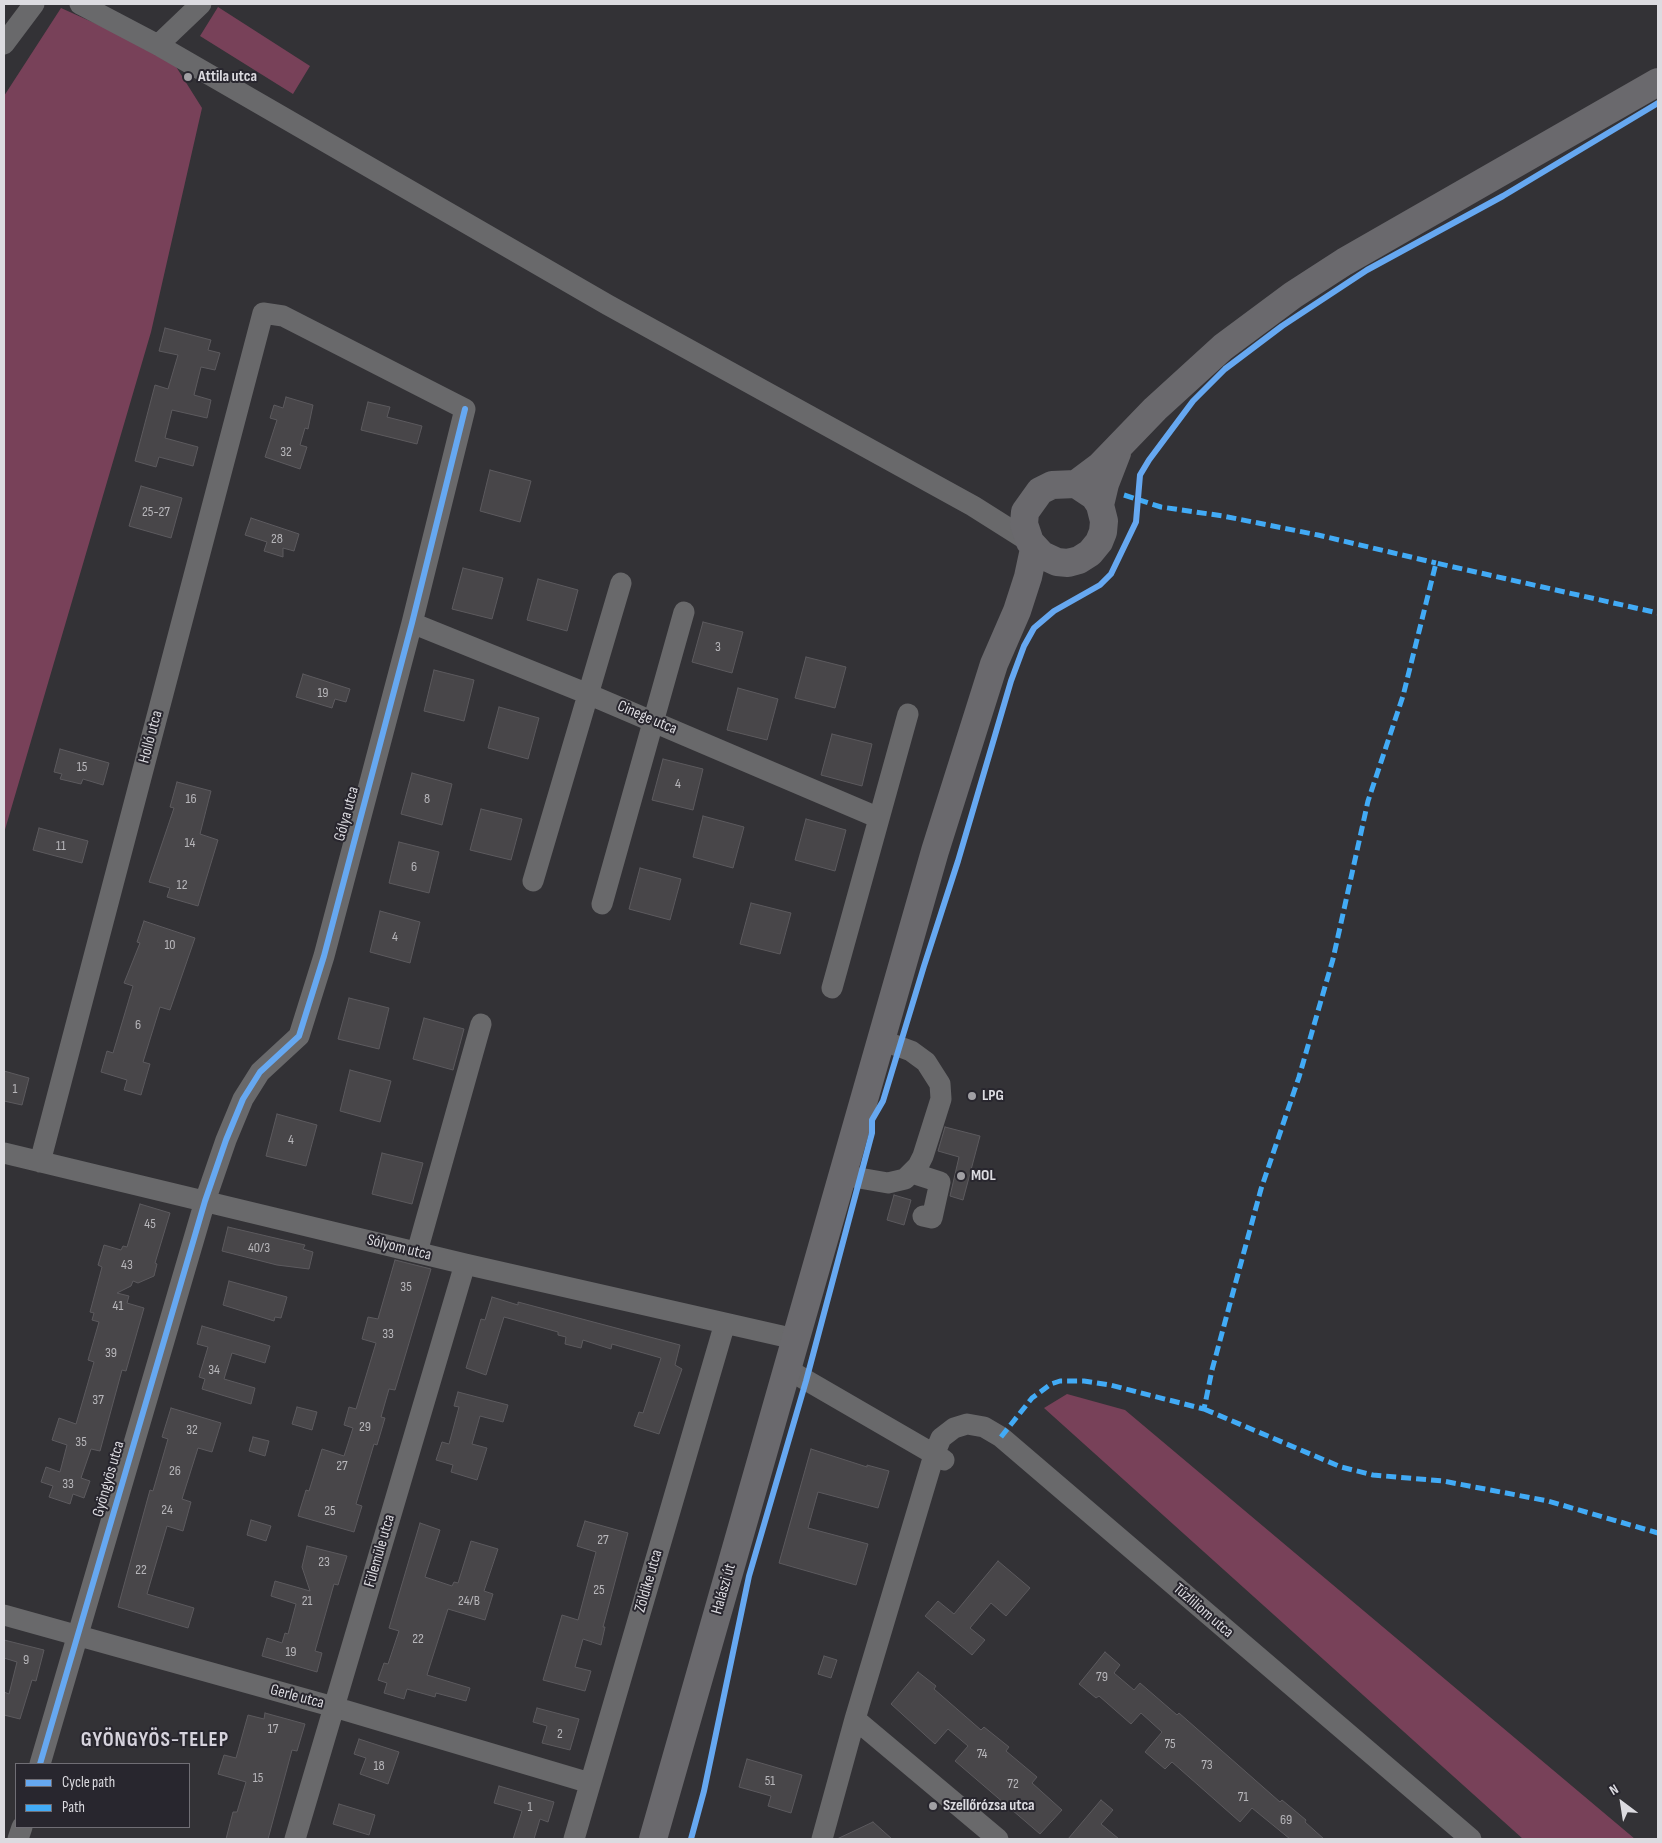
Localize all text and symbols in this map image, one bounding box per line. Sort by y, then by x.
place label: Attila utca [198,67,257,87]
marker: Attila utca [182,71,194,83]
house number: 32 [280,444,292,460]
house number: 25-27 [142,504,170,520]
house number: 28 [271,531,283,547]
house number: 3 [715,639,721,655]
house number: 19 [317,685,329,701]
street label: Cinege utca [614,697,680,739]
street label: Holló utca [135,709,167,765]
house number: 15 [77,759,87,775]
house number: 4 [675,776,681,792]
street label: Gólya utca [330,784,364,844]
house number: 16 [185,791,197,807]
house number: 8 [424,791,430,807]
house number: 14 [185,835,195,851]
house number: 11 [56,838,66,854]
house number: 6 [411,859,417,875]
house number: 12 [177,877,187,893]
house number: 4 [392,929,398,945]
house number: 10 [164,937,176,953]
house number: 6 [135,1017,141,1033]
house number: 1 [13,1081,17,1097]
place label: LPG [982,1086,1004,1106]
marker: LPG [966,1090,978,1102]
house number: 4 [288,1132,294,1148]
place label: MOL [971,1166,996,1186]
marker: MOL [955,1170,967,1182]
house number: 45 [144,1216,156,1232]
street label: Sólyom utca [365,1231,433,1265]
house number: 40/3 [248,1240,270,1256]
house number: 43 [121,1257,133,1273]
house number: 35 [400,1279,412,1295]
house number: 41 [113,1298,123,1314]
house number: 33 [382,1326,394,1342]
house number: 39 [105,1345,117,1361]
house number: 34 [208,1362,220,1378]
house number: 37 [92,1392,104,1408]
house number: 29 [359,1419,371,1435]
house number: 32 [186,1422,198,1438]
house number: 35 [75,1434,87,1450]
street label: Gyöngyös utca [89,1439,129,1519]
house number: 27 [336,1458,348,1474]
house number: 26 [169,1463,181,1479]
house number: 33 [62,1476,74,1492]
house number: 24 [161,1502,173,1518]
house number: 25 [324,1503,336,1519]
street label: Fülemüle utca [360,1512,400,1590]
house number: 27 [597,1532,609,1548]
street label: Zöldike utca [631,1548,667,1614]
house number: 23 [318,1554,330,1570]
street label: Halászi út [708,1561,740,1617]
house number: 22 [135,1562,147,1578]
street label: Tűzliliom utca [1169,1580,1237,1642]
house number: 25 [593,1582,605,1598]
house number: 21 [302,1593,312,1609]
house number: 24/B [458,1593,480,1609]
house number: 22 [412,1631,424,1647]
house number: 19 [285,1644,297,1660]
house number: 9 [23,1652,29,1668]
house number: 79 [1096,1669,1108,1685]
street label: Gerle utca [268,1681,326,1713]
house number: 17 [268,1721,278,1737]
house number: 2 [557,1726,563,1742]
district label: GYÖNGYÖS-TELEP [79,1728,231,1754]
house number: 75 [1164,1736,1176,1752]
house number: 74 [977,1746,987,1762]
house number: 73 [1201,1757,1213,1773]
house number: 18 [373,1758,385,1774]
legend [15,1763,190,1828]
house number: 15 [253,1770,263,1786]
text: Cycle path [62,1773,115,1792]
house number: 51 [765,1773,775,1789]
house number: 72 [1007,1776,1019,1792]
north arrow [1597,1778,1647,1828]
text: N [1606,1781,1622,1799]
house number: 71 [1238,1789,1248,1805]
place label: Szellőrózsa utca [943,1796,1035,1816]
text: Path [62,1798,85,1817]
house number: 1 [528,1799,532,1815]
marker: Szellőrózsa utca [927,1800,939,1812]
house number: 69 [1280,1812,1292,1828]

